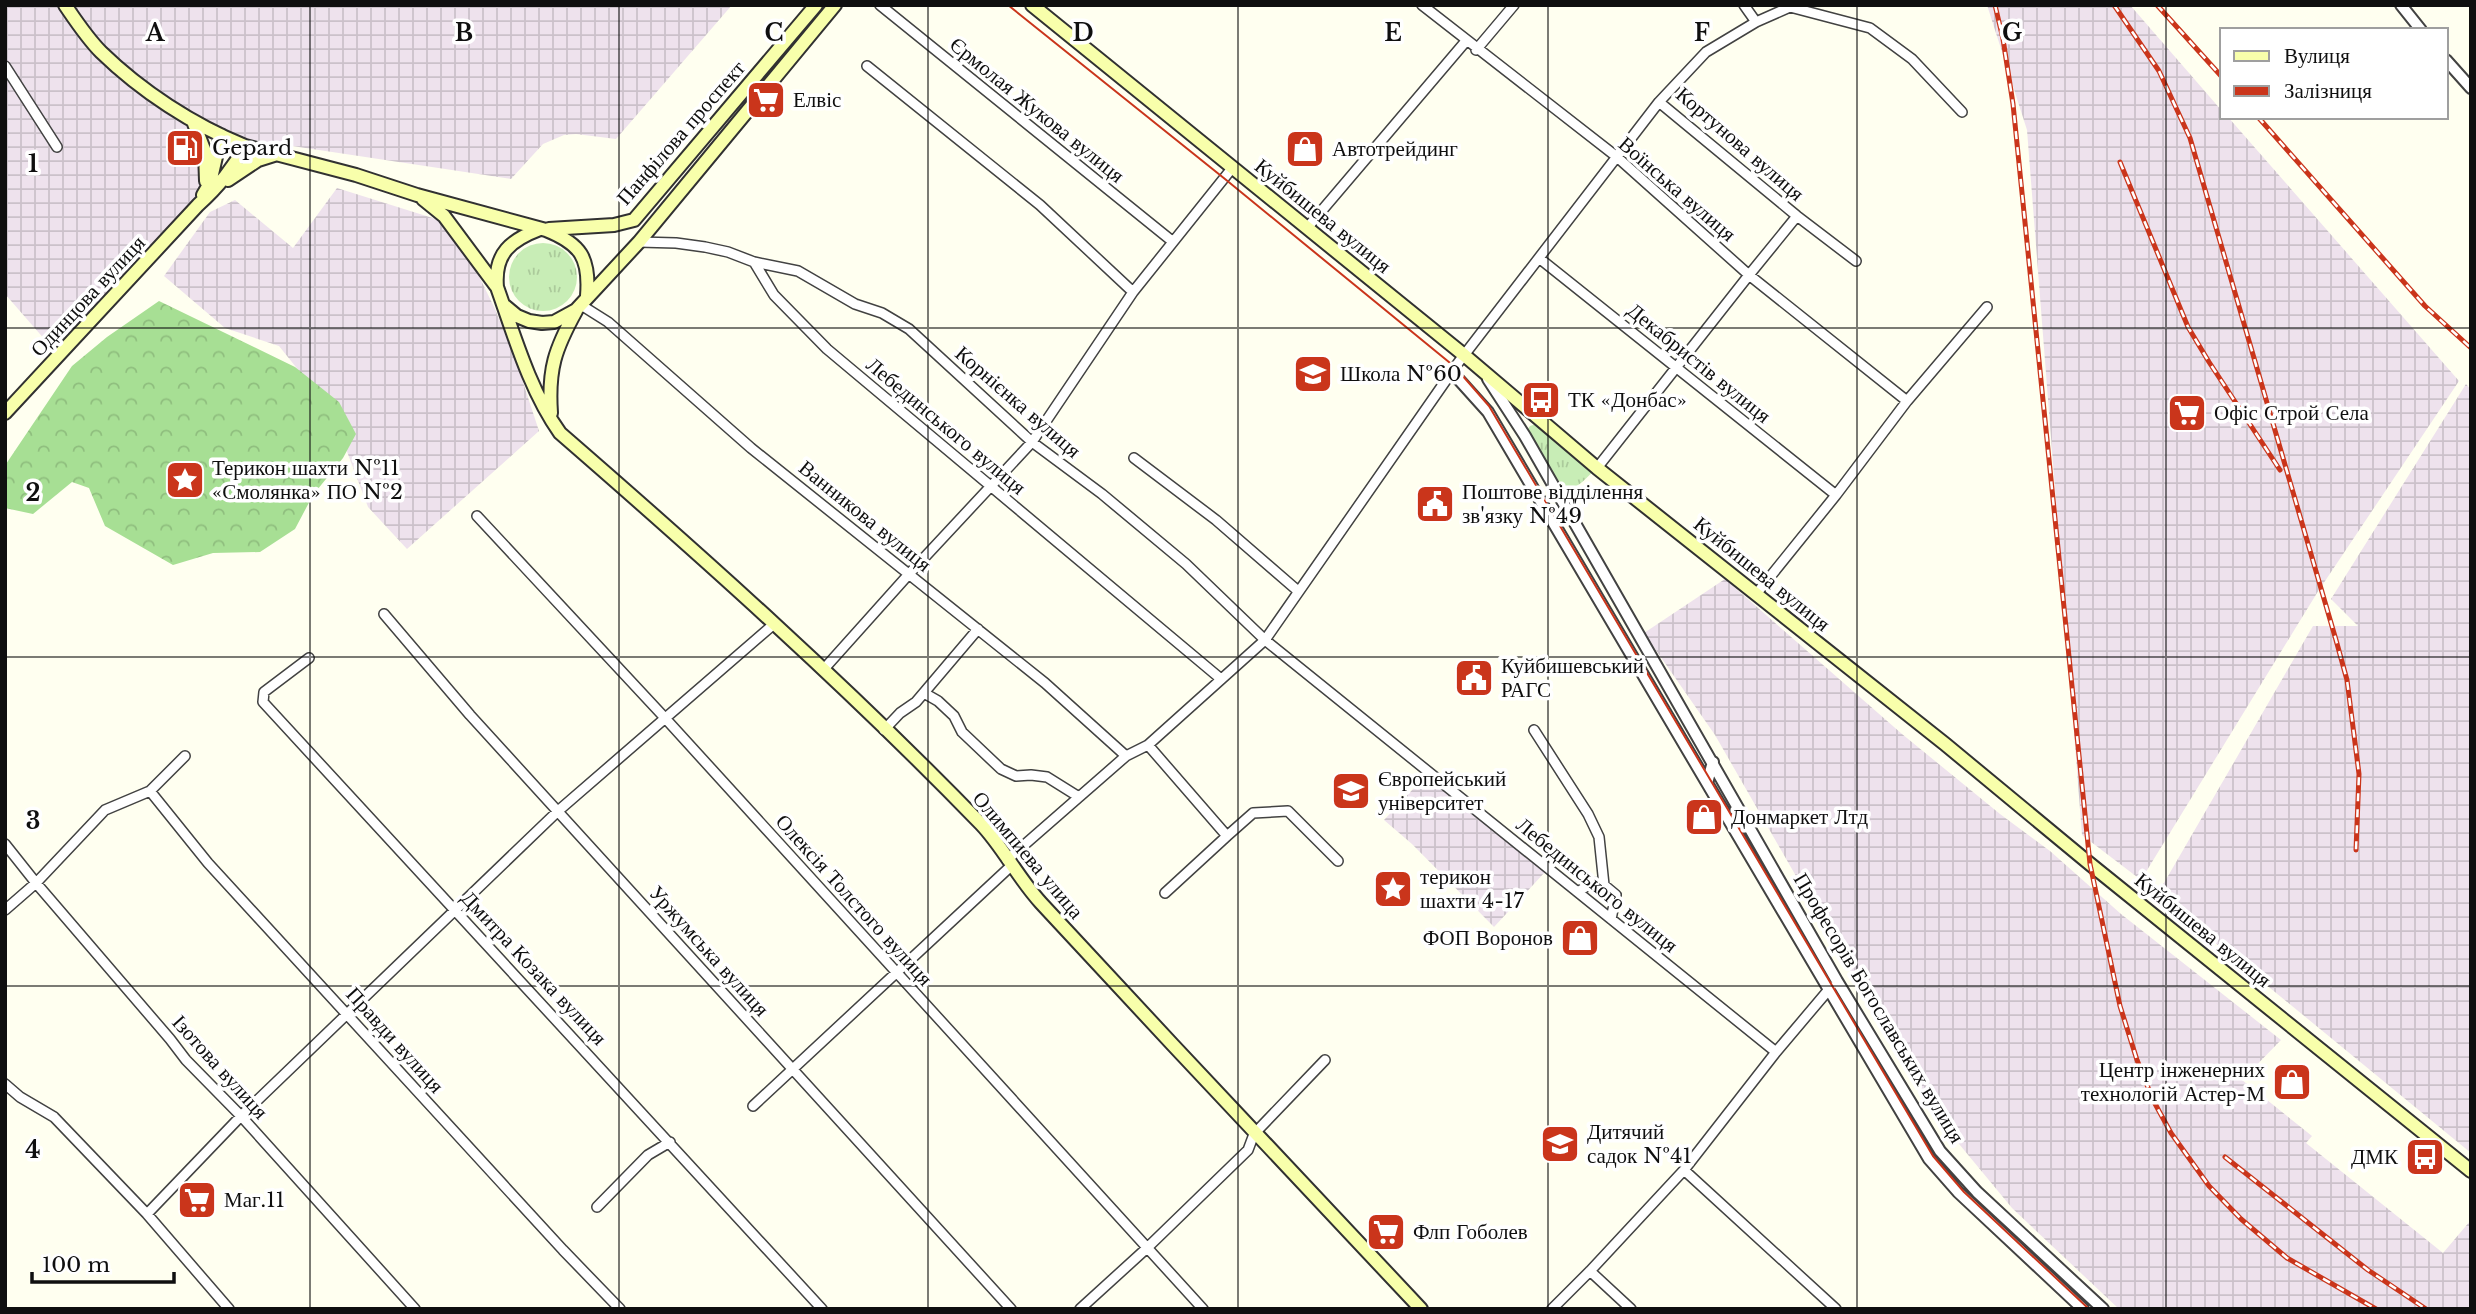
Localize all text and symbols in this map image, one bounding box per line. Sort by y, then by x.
text: A [145,19,166,47]
text: B [455,19,473,47]
text: C [765,19,783,47]
text: D [1072,19,1094,47]
text: E [1384,19,1402,47]
text: F [1694,19,1710,47]
text: G [2002,19,2022,47]
legend [2220,28,2448,119]
street label: Єрмолая Жукова вулиця [944,32,1130,189]
text: Вулиця [2284,43,2350,69]
street label: Панфілова проспект [611,55,751,211]
text: Залізниця [2284,78,2372,104]
supermarket icon: Елвіс [745,79,787,121]
street label: Кортунова вулиця [1671,81,1810,207]
place label: Елвіс [793,87,841,113]
fuel station icon: Gepard [164,127,206,169]
shop icon: Автотрейдинг [1284,128,1326,170]
street label: Воїнська вулиця [1613,131,1741,247]
place label: Gepard [212,135,292,161]
place label: Автотрейдинг [1332,136,1458,162]
text: 1 [28,150,38,178]
street label: Куйбишева вулиця [1250,153,1397,279]
street label: Одинцова вулиця [25,230,151,362]
street label: Декабристів вулиця [1622,297,1776,429]
street label: Корнієнка вулиця [950,340,1086,464]
street label: Лебединського вулиця [861,352,1031,501]
school or university icon: Школа №60 [1292,353,1334,395]
place label: Школа №60 [1340,361,1462,387]
bus stop icon: ТК «Донбас» [1520,379,1562,421]
place label: ТК «Донбас» [1568,387,1687,413]
supermarket icon: Офіс Строй Села [2166,392,2208,434]
place label: Офіс Строй Села [2214,400,2369,426]
place label: Терикон шахти №11 «Смолянка» ПО №2 [212,455,403,505]
street label: Ванникова вулиця [793,455,937,578]
place icon: Терикон шахти №11 «Смолянка» ПО №2 [164,459,206,501]
text: 2 [26,479,40,507]
place label: Поштове відділення зв'язку №49 [1462,479,1644,529]
public building icon: Поштове відділення зв'язку №49 [1414,483,1456,525]
street label: Куйбишева вулиця [1689,511,1836,637]
place label: Куйбишевський РАГС [1501,653,1644,703]
public building icon: Куйбишевський РАГС [1453,657,1495,699]
place label: Європейський університет [1378,766,1506,816]
school or university icon: Європейський університет [1330,770,1372,812]
street label: Олимпиева улица [967,786,1089,925]
shop icon: Донмаркет Лтд [1683,796,1725,838]
place label: Донмаркет Лтд [1731,804,1868,830]
text: 3 [26,807,40,835]
street label: Олексія Толстого вулиця [770,809,938,992]
street label: Лебединського вулиця [1511,812,1683,958]
place label: терикон шахти 4-17 [1420,864,1524,914]
street label: Куйбишева вулиця [2130,867,2277,993]
place icon: терикон шахти 4-17 [1372,868,1414,910]
street label: Професорів Богославських вулиця [1788,868,1970,1148]
street label: Уржумська вулиця [643,880,775,1022]
street label: Дмитра Козака вулиця [456,885,613,1051]
shop icon: ФОП Воронов [1559,917,1601,959]
place label: ФОП Воронов [1423,925,1553,951]
street label: Правди вулиця [341,982,450,1099]
street label: Ізотова вулиця [166,1010,274,1125]
place label: Центр інженерних технологій Астер-М [2081,1057,2265,1107]
shop icon: Центр інженерних технологій Астер-М [2271,1061,2313,1103]
place label: Дитячий садок №41 [1587,1119,1692,1169]
school or university icon: Дитячий садок №41 [1539,1123,1581,1165]
text: 4 [25,1136,41,1164]
bus stop icon: ДМК [2404,1136,2446,1178]
place label: ДМК [2351,1144,2399,1170]
supermarket icon: Маг.11 [176,1179,218,1221]
place label: Маг.11 [224,1187,285,1213]
supermarket icon: Флп Гоболев [1365,1211,1407,1253]
place label: Флп Гоболев [1413,1219,1528,1245]
scale bar [32,1240,173,1284]
text: 100 m [42,1252,110,1278]

